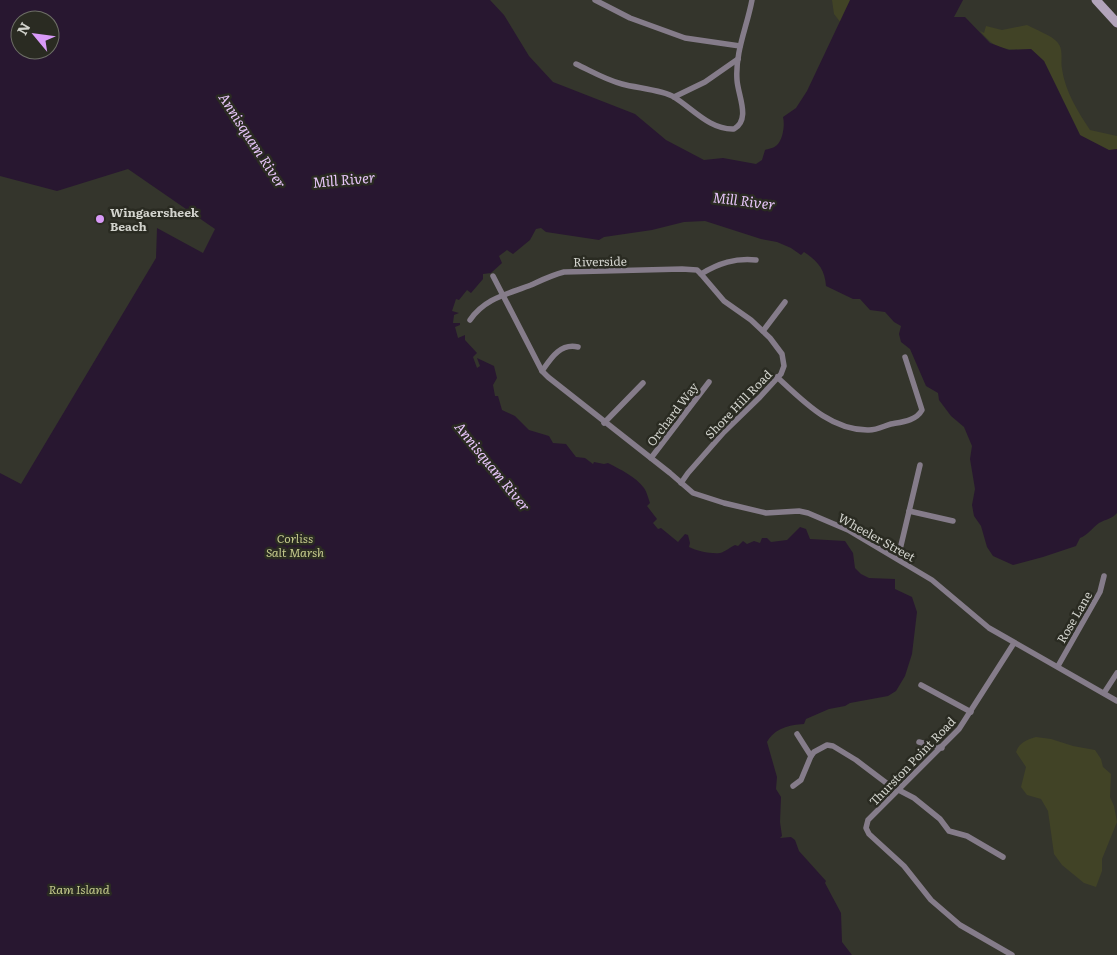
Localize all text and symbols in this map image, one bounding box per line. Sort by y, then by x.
north arrow [10,10,60,60]
text: N [11,18,34,38]
water label: Annisquam River [215,88,292,192]
water label: Mill River [312,166,377,192]
water label: Mill River [712,186,777,214]
place label: Wingaersheek Beach [110,203,200,235]
marker: Wingaersheek Beach [94,213,106,225]
street label: Riverside [573,252,627,270]
street label: Shore Hill Road [700,365,776,443]
street label: Orchard Way [642,378,702,450]
water label: Annisquam River [451,417,536,515]
street label: Wheeler Street [835,508,919,566]
park label: Corliss Salt Marsh [266,529,324,561]
street label: Rose Lane [1052,588,1096,646]
street label: Thurston Point Road [865,712,960,809]
park label: Ram Island [48,880,110,898]

